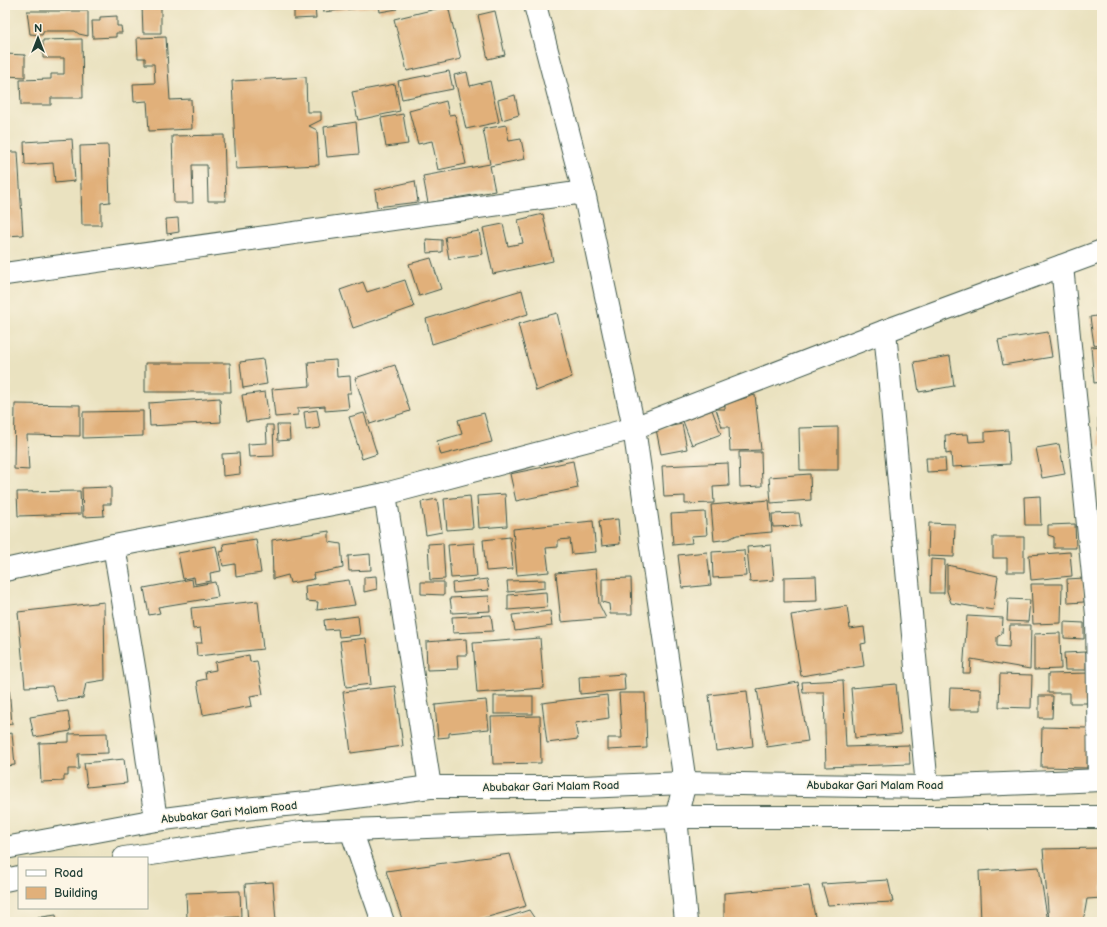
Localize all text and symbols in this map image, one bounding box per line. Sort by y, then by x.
north arrow [18,18,58,58]
text: N [34,22,42,35]
street label: Abubakar Gari Malam Road [483,779,619,794]
street label: Abubakar Gari Malam Road [807,779,943,792]
street label: Abubakar Gari Malam Road [160,799,298,826]
legend [18,857,148,909]
text: Road [54,866,83,881]
text: Building [54,886,98,901]

